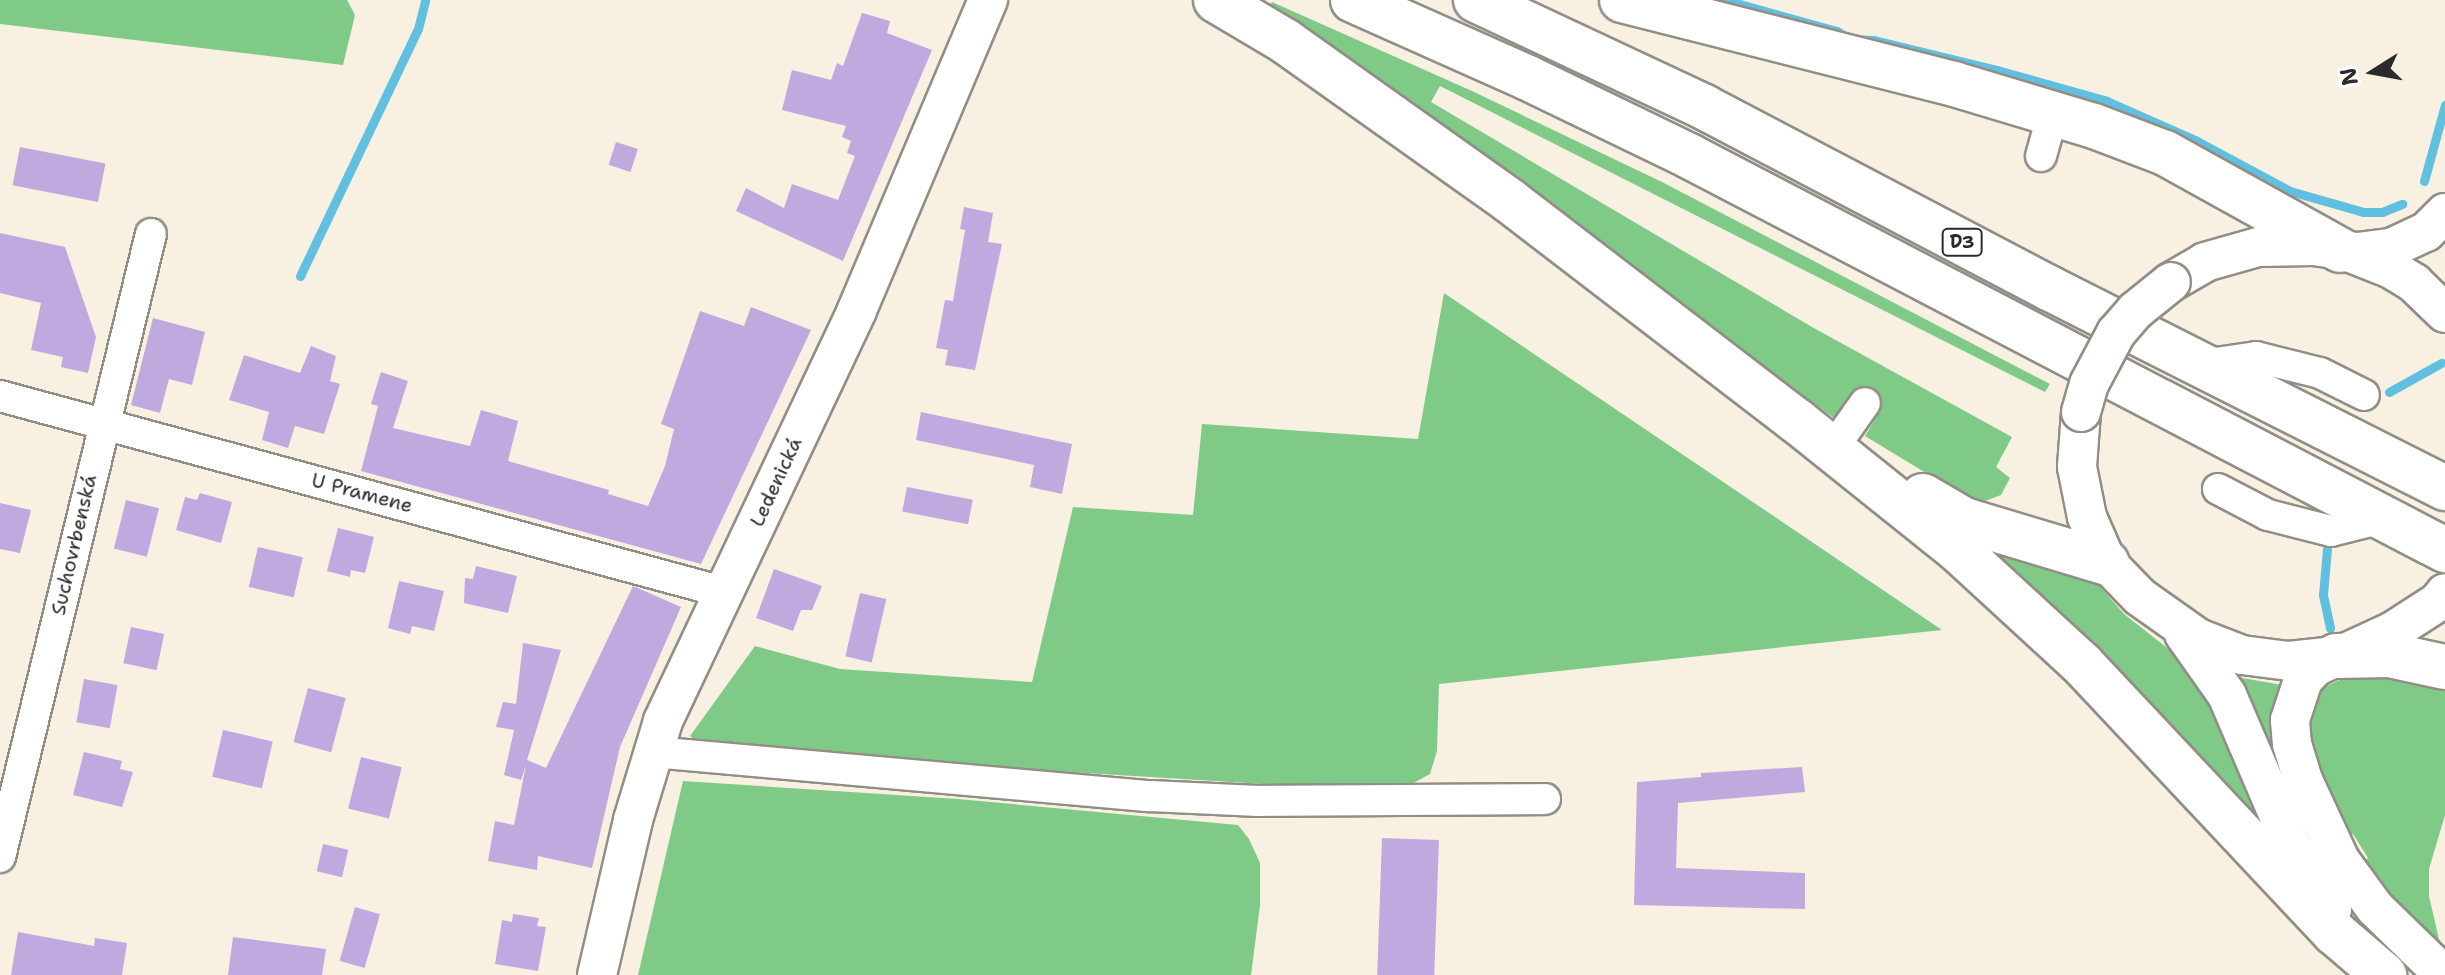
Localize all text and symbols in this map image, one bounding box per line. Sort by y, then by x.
north arrow [2333,32,2413,112]
text: N [2333,65,2365,88]
road number: D3 [1940,228,1984,256]
street label: Ledenická [745,434,807,530]
street label: U Pramene [309,468,415,518]
street label: Suchovrbenská [46,472,102,618]

